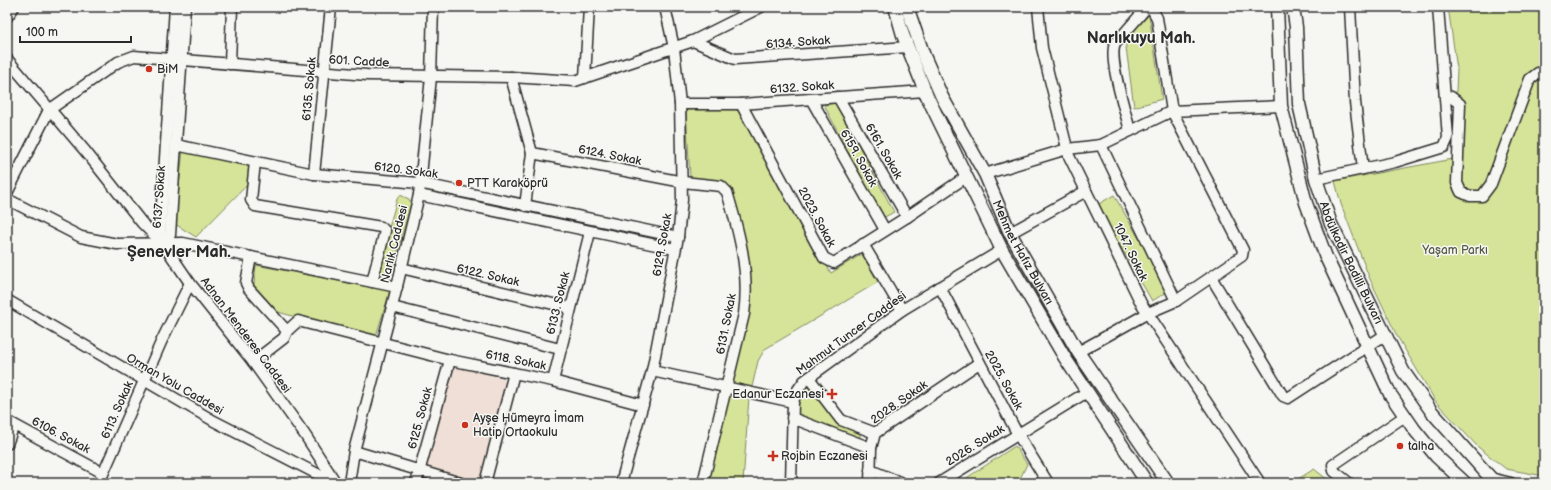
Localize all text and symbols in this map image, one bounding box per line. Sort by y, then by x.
scale bar [20,18,131,44]
text: 100 m [26,25,58,40]
district label: Narlıkuyu Mah. [1087,29,1196,48]
street label: 6134. Sokak [765,33,831,52]
street label: 601. Cadde [328,52,390,71]
street label: 6135. Sokak [299,56,320,122]
place label: BiM [157,62,178,77]
marker: BiM [144,64,154,74]
street label: 6132. Sokak [769,78,835,97]
street label: 6161. Sokak [862,121,906,182]
street label: 6159. Sokak [837,127,881,190]
street label: 6124. Sokak [577,142,643,169]
street label: 6120. Sokak [373,159,439,182]
street label: 6137. Sokak [150,165,169,229]
place label: PTT Karaköprü [467,176,548,191]
marker: PTT Karaköprü [454,178,464,188]
street label: 2023. Sokak [794,185,839,250]
street label: Mehmet Hafız Bulvarı [989,198,1057,308]
street label: Abdülkadir Badilli Bulvarı [1316,200,1386,327]
street label: Narlık Caddesi [378,203,411,285]
street label: 6129. Sokak [650,212,675,278]
street label: 1047. Sokak [1110,221,1151,284]
district label: Şenevler Mah. [127,243,231,262]
park label: Yaşam Parkı [1421,243,1488,258]
street label: 6122. Sokak [455,261,521,290]
street label: 6133. Sokak [543,270,574,336]
street label: Adnan Menderes Caddesi [197,274,294,396]
street label: Mahmut Tuncer Caddesi [793,288,910,378]
street label: 6131. Sokak [713,292,740,356]
street label: 6118. Sokak [484,347,548,374]
street label: 2025. Sokak [981,348,1026,413]
street label: Orman Yolu Caddesi [123,350,226,418]
street label: 2028. Sokak [868,377,931,427]
street label: 6113. Sokak [98,379,137,441]
street label: 6125. Sokak [405,385,436,451]
place label: Edanur Eczanesi [732,387,824,402]
marker: Edanur Eczanesi [827,389,837,399]
place label: Ayşe Hümeyra İmam Hatip Ortaokulu [473,410,584,440]
street label: 6106. Sokak [29,414,93,457]
marker: Ayşe Hümeyra İmam Hatip Ortaokulu [460,420,470,430]
street label: 2026. Sokak [943,421,1007,469]
place label: talha [1408,439,1434,454]
marker: talha [1395,441,1405,451]
place label: Rojbin Eczanesi [781,449,868,464]
marker: Rojbin Eczanesi [768,451,778,461]

